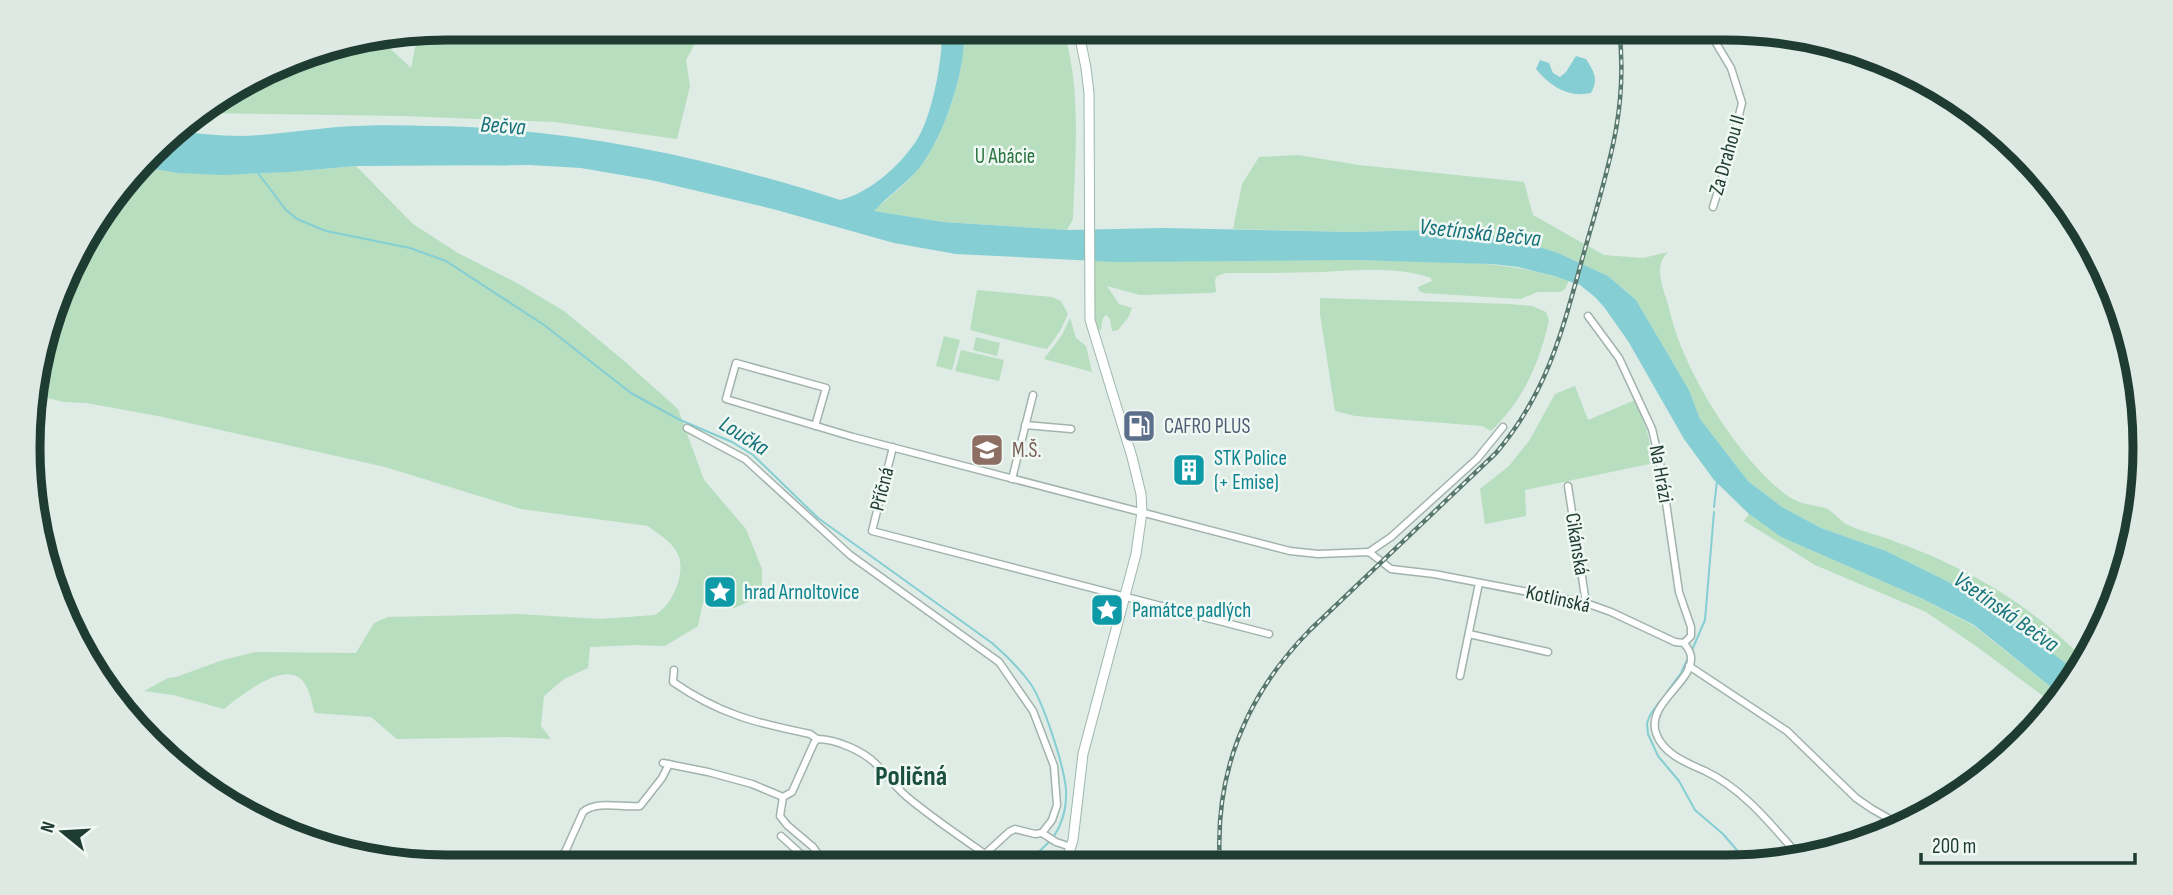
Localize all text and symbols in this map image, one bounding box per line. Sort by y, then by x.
water label: Bečva [479,110,527,142]
street label: Za Drahou II [1704,112,1750,198]
park label: U Abácie [975,144,1035,169]
water label: Vsetínská Bečva [1418,213,1543,253]
fuel station icon: CAFRO PLUS [1120,407,1158,445]
water label: Loučka [714,410,775,462]
place label: CAFRO PLUS [1164,414,1250,439]
school or university icon: M.Š. [968,431,1006,469]
place label: M.Š. [1012,438,1041,463]
street label: Na Hrázi [1644,443,1678,505]
place label: STK Police (+ Emise) [1214,446,1287,495]
building icon: STK Police (+ Emise) [1170,451,1208,489]
street label: Příčná [865,465,899,513]
street label: Cikánská [1560,511,1594,577]
water label: Vsetínská Bečva [1948,566,2065,659]
place icon: hrad Arnoltovice [701,573,739,611]
street label: Kotlinská [1523,579,1593,619]
place label: hrad Arnoltovice [744,580,859,605]
place icon: Památce padlých [1088,591,1126,629]
place label: Památce padlých [1132,598,1251,623]
district label: Poličná [875,760,947,793]
north arrow [28,797,98,867]
text: N [36,819,61,836]
scale bar [1921,822,2134,866]
text: 200 m [1932,834,1976,859]

